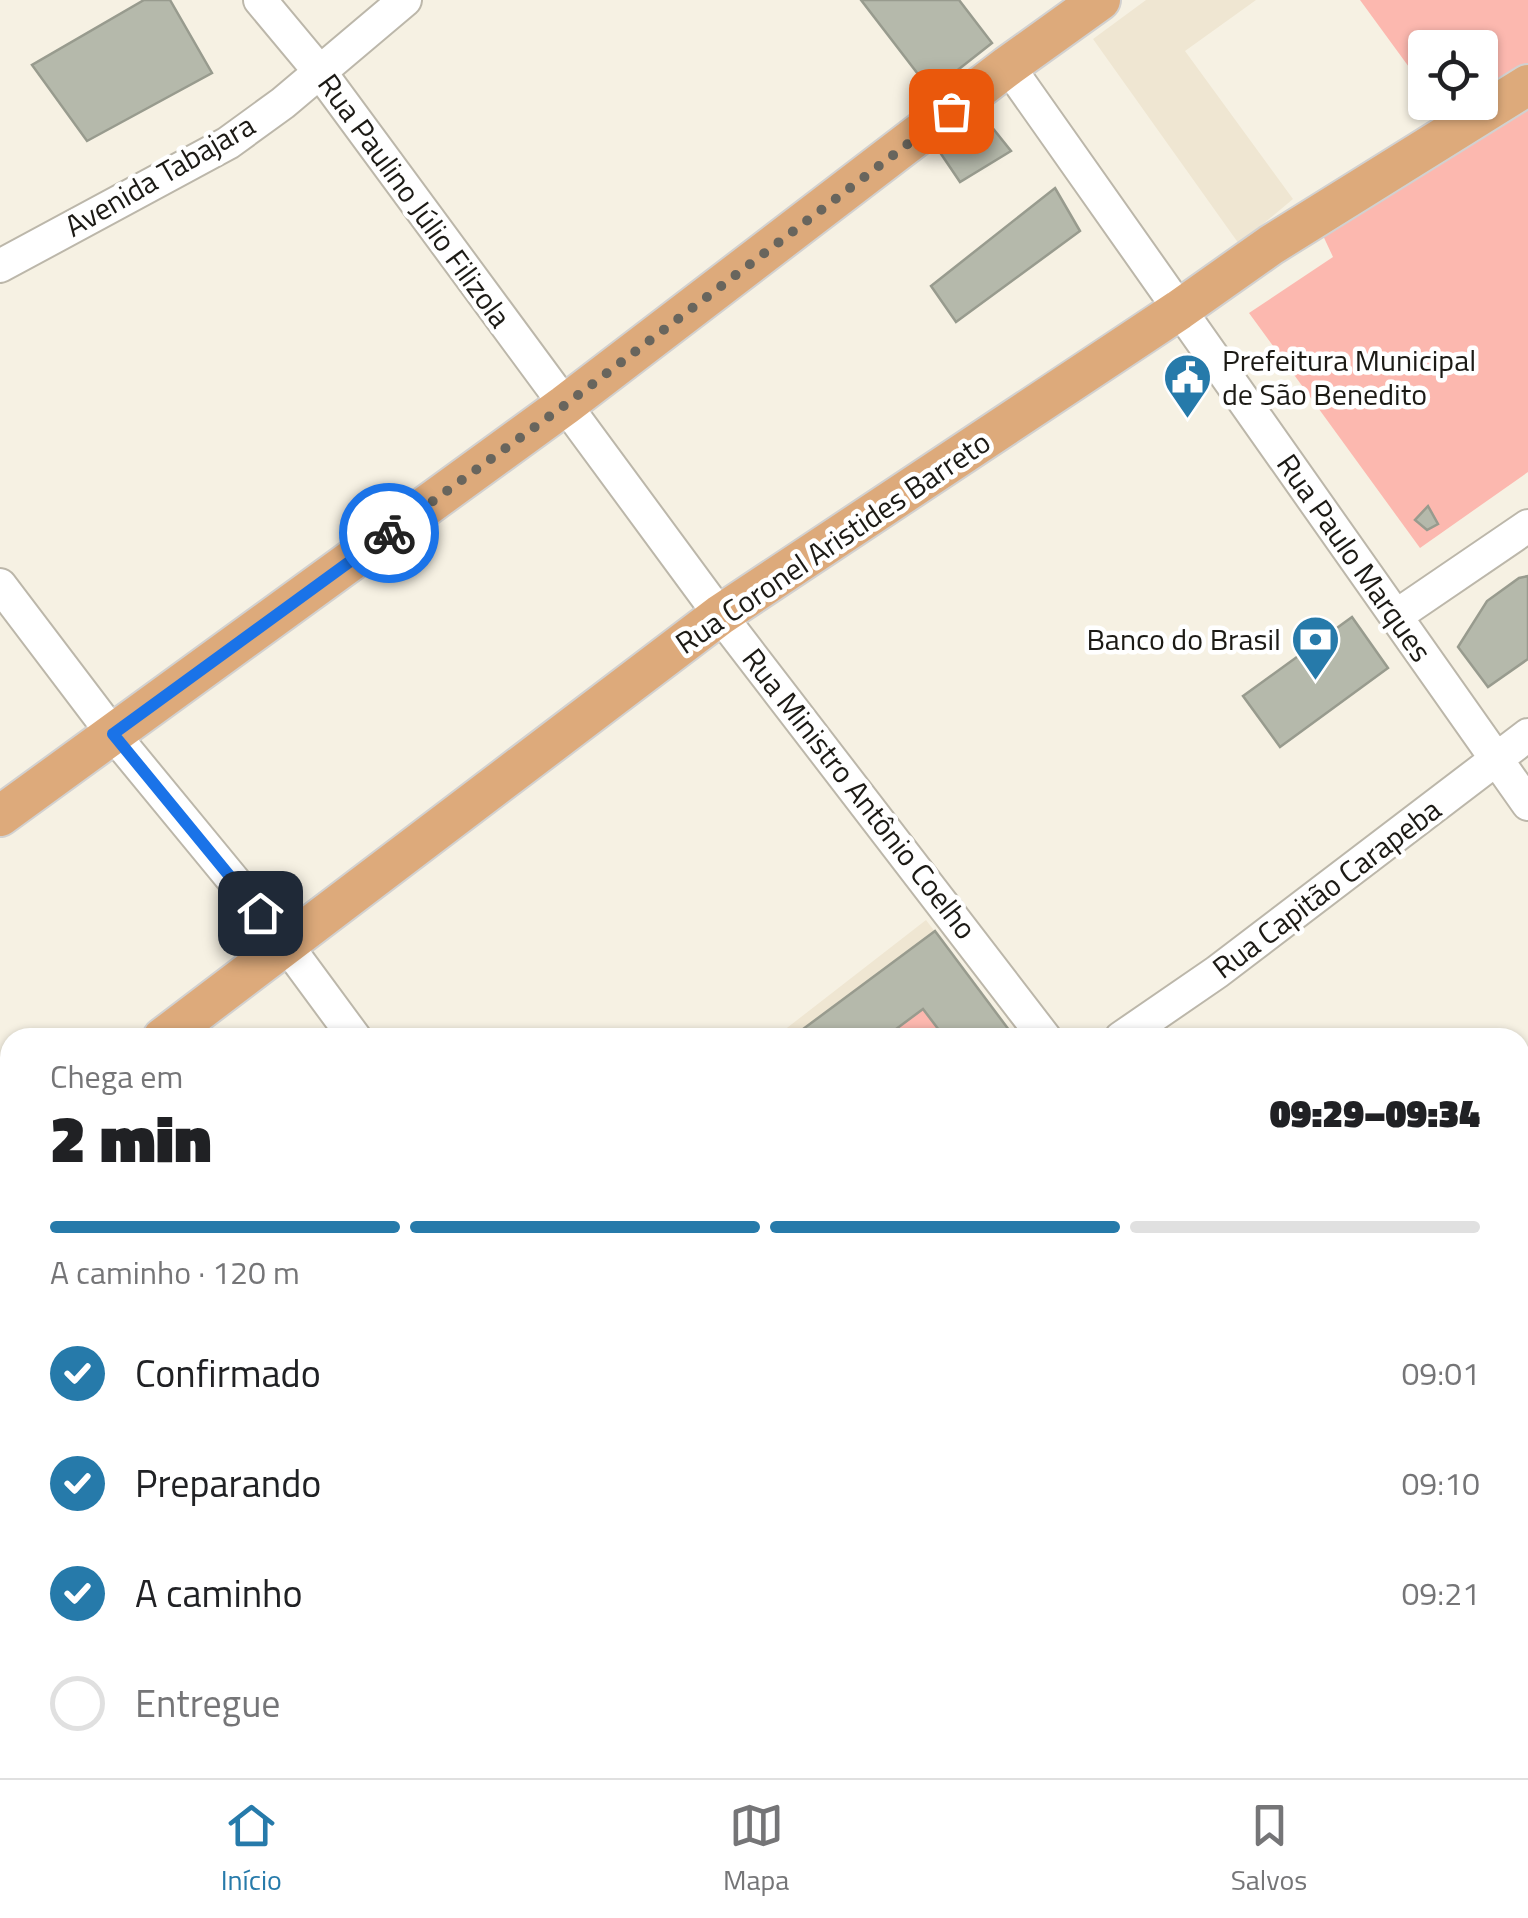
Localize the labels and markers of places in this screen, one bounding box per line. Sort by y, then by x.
pin [909,69,994,154]
place label: Prefeitura Municipal de São Benedito [1222,337,1476,417]
public building icon: Prefeitura Municipal de São Benedito [1161,352,1213,420]
bank icon: Banco do Brasil [1290,614,1342,682]
place label: Banco do Brasil [1086,616,1281,662]
pin [218,871,303,956]

